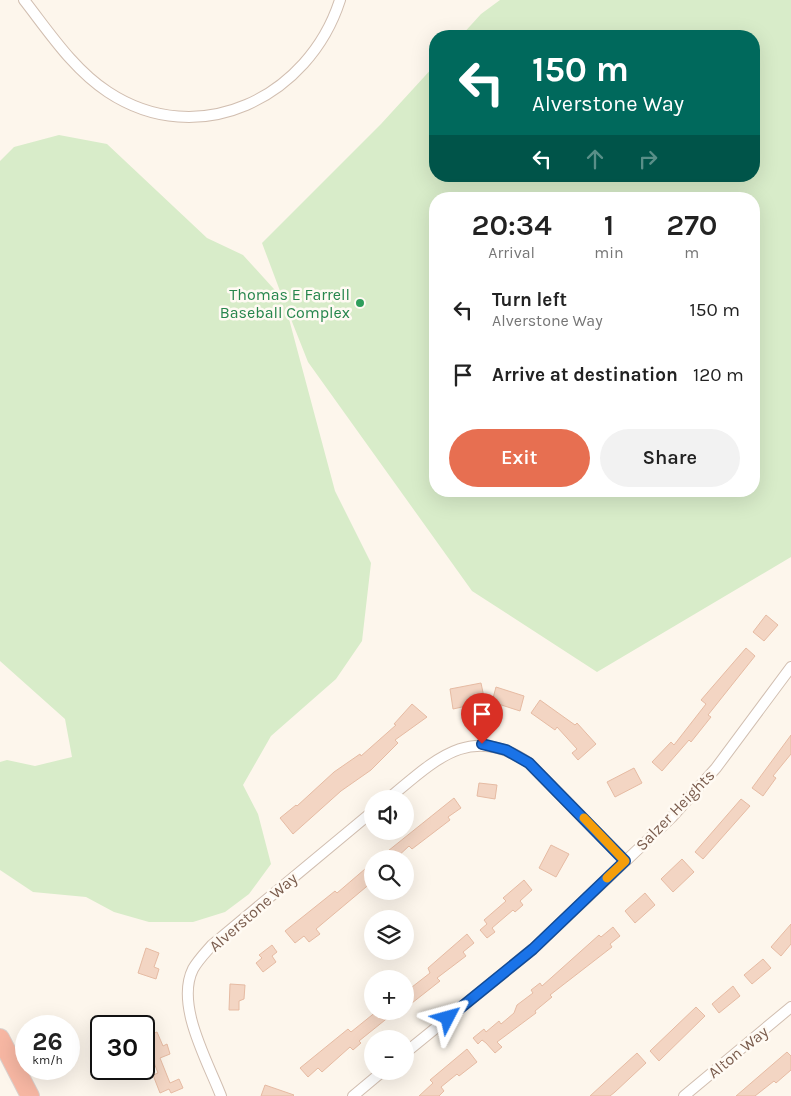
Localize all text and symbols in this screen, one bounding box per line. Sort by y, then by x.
text: 150 m [532,49,629,90]
icon: left [449,50,514,115]
text: Alverstone Way [532,91,684,117]
icon: left [528,145,556,173]
icon: ahead [581,145,609,173]
icon: right [634,145,662,173]
text: 20:34 [471,207,552,243]
text: 1 [604,207,614,243]
text: 270 [666,207,718,243]
text: Arrival [488,243,535,262]
text: min [594,243,624,262]
text: m [684,243,699,262]
place label: Thomas E Farrell Baseball Complex [220,285,350,322]
text: Turn left [492,289,567,311]
icon: left [449,296,477,324]
marker: Thomas E Farrell Baseball Complex [354,297,366,309]
text: 150 m [689,299,740,321]
text: Alverstone Way [492,311,603,330]
icon: arrive [449,361,477,389]
text: Arrive at destination [492,364,678,386]
text: 120 m [693,364,744,386]
button: Exit [449,429,590,487]
button: Share [600,429,740,487]
pin [461,693,503,744]
icon: arrive [468,700,496,728]
street label: Salzer Heights [632,766,718,854]
map controls [364,790,414,1080]
button: sound [364,790,414,840]
button: search [364,850,414,900]
street label: Alverstone Way [205,868,301,955]
button: layers [364,910,414,960]
button: + [364,970,414,1020]
position arrow [421,991,473,1043]
speed limit sign: 30 [90,1015,155,1080]
street label: Alton Way [704,1022,772,1082]
text: 26 [32,1027,63,1056]
button: − [364,1030,414,1080]
text: km/h [32,1053,63,1067]

